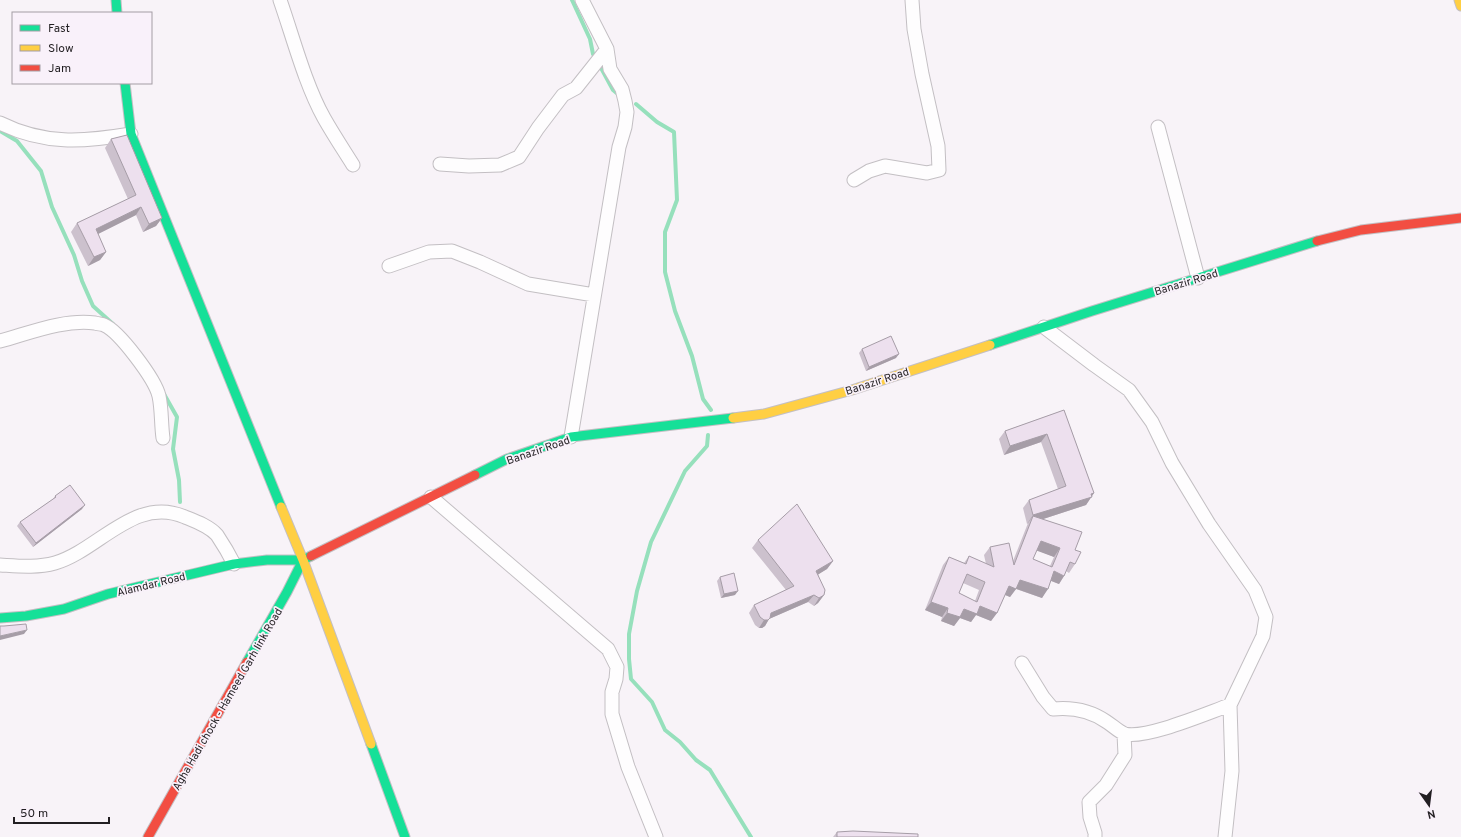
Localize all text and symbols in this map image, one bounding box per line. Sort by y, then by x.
legend [12,12,152,84]
text: Fast [48,21,70,37]
text: Slow [48,41,74,57]
text: Jam [48,61,71,77]
street label: Banazir Road [1153,267,1220,299]
street label: Banazir Road [844,365,911,399]
street label: Banazir Road [505,434,572,468]
street label: Alamdar Road [115,570,187,600]
street label: Agha Hadi chock - Hameed Garh link Road [170,606,286,793]
north arrow [1409,785,1449,825]
scale bar [14,799,109,825]
text: 50 m [20,806,48,822]
text: N [1426,806,1437,821]

